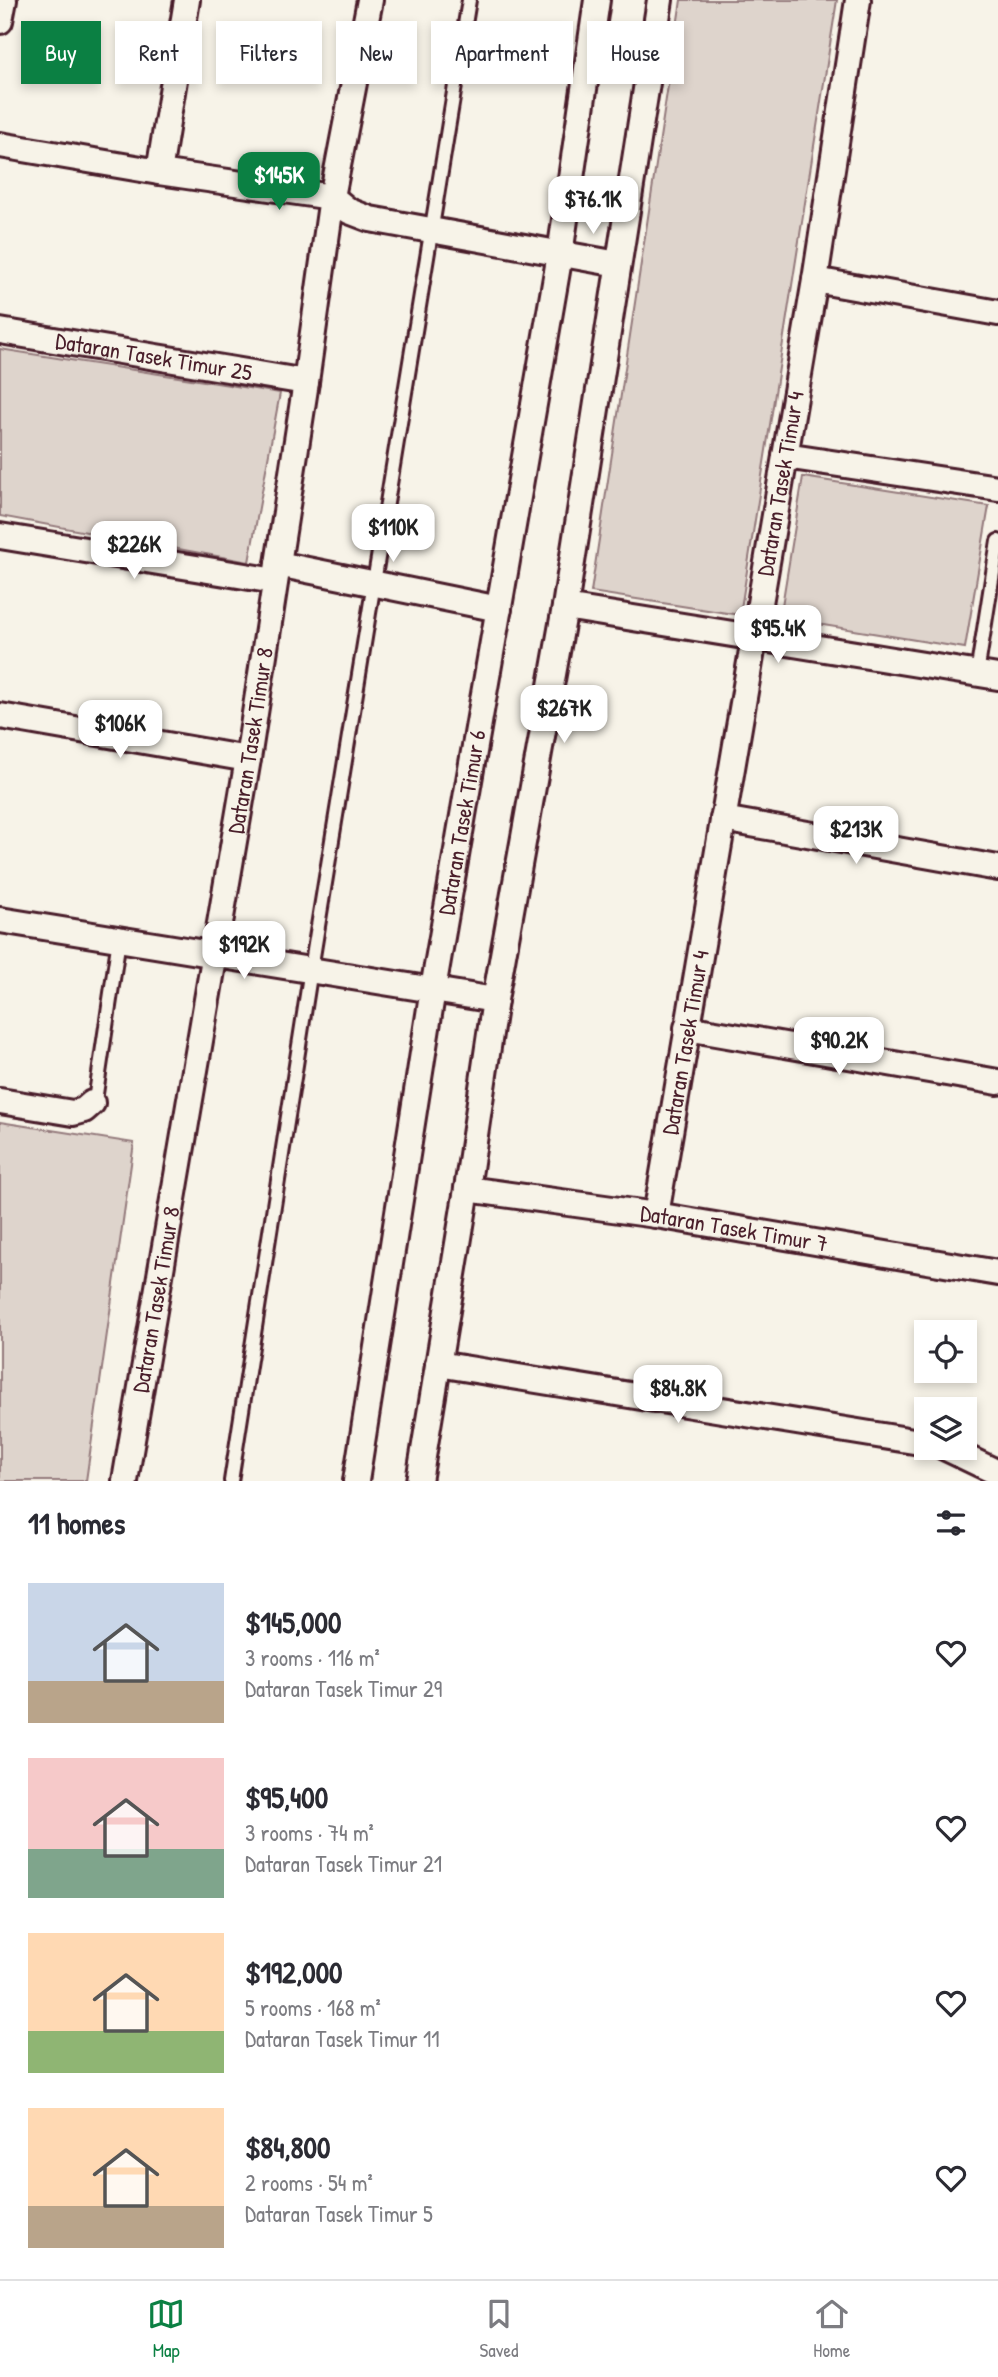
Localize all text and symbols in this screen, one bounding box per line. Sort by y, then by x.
chip: Buy [21,21,101,84]
chip: Rent [115,21,202,84]
chip: Filters [216,21,322,84]
chip: New [336,21,417,84]
chip: Apartment [431,21,573,84]
chip: House [587,21,684,84]
pin: $145K [230,152,328,212]
text: $145K [254,159,304,190]
pin: $76.1K [536,176,650,236]
text: $76.1K [564,183,622,214]
street label: Dataran Tasek Timur 25 [53,325,255,388]
street label: Dataran Tasek Timur 4 [749,389,811,578]
pin: $110K [344,504,442,564]
text: $110K [368,511,418,542]
pin: $226K [85,522,183,581]
text: $226K [107,528,161,559]
pin: $95.4K [721,606,835,665]
text: $95.4K [750,612,806,643]
street label: Dataran Tasek Timur 8 [220,645,280,836]
pin: $267K [515,686,613,745]
text: $267K [536,692,592,723]
pin: $106K [71,700,169,760]
text: $106K [94,707,146,738]
street label: Dataran Tasek Timur 6 [430,727,493,917]
pin: $213K [807,806,905,866]
text: $213K [829,813,883,844]
pin: $192K [195,922,293,981]
text: $192K [218,928,270,959]
street label: Dataran Tasek Timur 4 [654,948,716,1137]
pin: $90.2K [782,1018,896,1077]
text: $90.2K [810,1024,868,1055]
street label: Dataran Tasek Timur 7 [639,1197,830,1259]
street label: Dataran Tasek Timur 8 [124,1204,186,1395]
map controls [914,1320,977,1460]
button: locate [914,1320,977,1383]
pin: $84.8K [621,1366,735,1425]
text: $84.8K [649,1372,707,1403]
button: layers [914,1397,977,1460]
text: 11 homes [28,1503,125,1543]
icon: filters [932,1504,970,1542]
text: $145,000 [245,1602,341,1642]
icon: home [84,1611,168,1695]
icon: heart [932,1634,970,1672]
text: 3 rooms · 116 m² [245,1642,380,1673]
text: Dataran Tasek Timur 29 [245,1673,442,1704]
text: $95,400 [245,1777,328,1817]
icon: home [84,1786,168,1870]
icon: heart [932,1809,970,1847]
text: 3 rooms · 74 m² [245,1817,374,1848]
text: Dataran Tasek Timur 21 [245,1848,442,1879]
text: $192,000 [245,1952,343,1992]
icon: home [84,1961,168,2045]
icon: heart [932,1984,970,2022]
text: 5 rooms · 168 m² [245,1992,381,2023]
text: Dataran Tasek Timur 11 [245,2023,440,2054]
text: $84,800 [245,2127,330,2167]
icon: home [84,2136,168,2220]
icon: heart [932,2159,970,2197]
text: 2 rooms · 54 m² [245,2167,373,2198]
text: Dataran Tasek Timur 5 [245,2198,433,2229]
tab: Map [147,2295,185,2363]
tab: Saved [480,2295,518,2363]
tab: Home [813,2295,851,2363]

